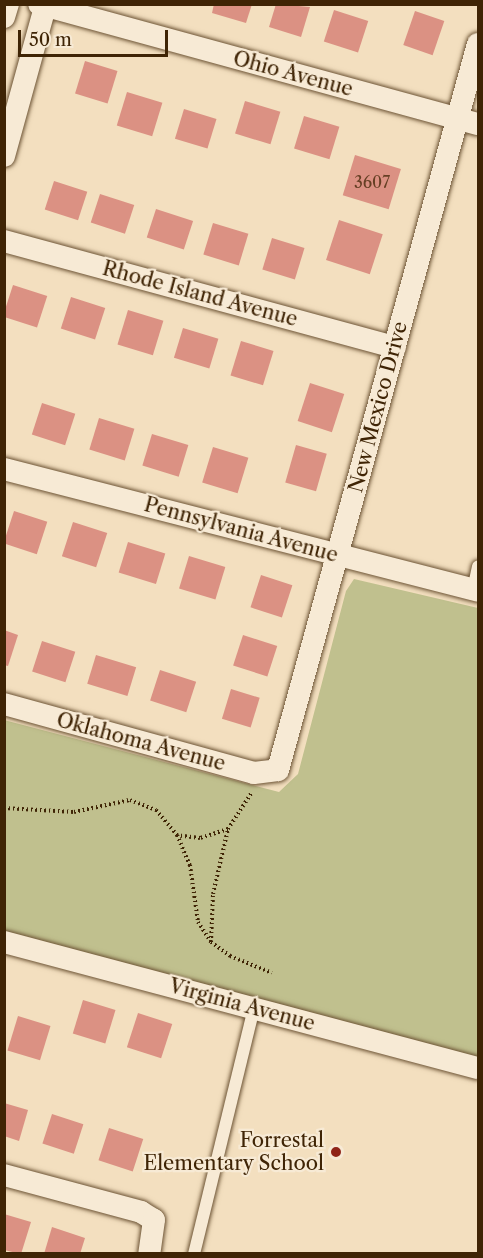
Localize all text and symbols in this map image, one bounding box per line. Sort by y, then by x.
scale bar [21,18,171,56]
text: 50 m [29,29,72,51]
street label: Ohio Avenue [230,46,356,102]
house number: 3607 [354,172,390,192]
street label: Rhode Island Avenue [99,256,301,332]
street label: New Mexico Drive [344,319,412,495]
street label: Pennsylvania Avenue [141,492,341,568]
street label: Oklahoma Avenue [53,708,229,776]
street label: Virginia Avenue [166,974,318,1036]
place label: Forrestal Elementary School [143,1128,324,1175]
marker: Forrestal Elementary School [329,1145,343,1159]

